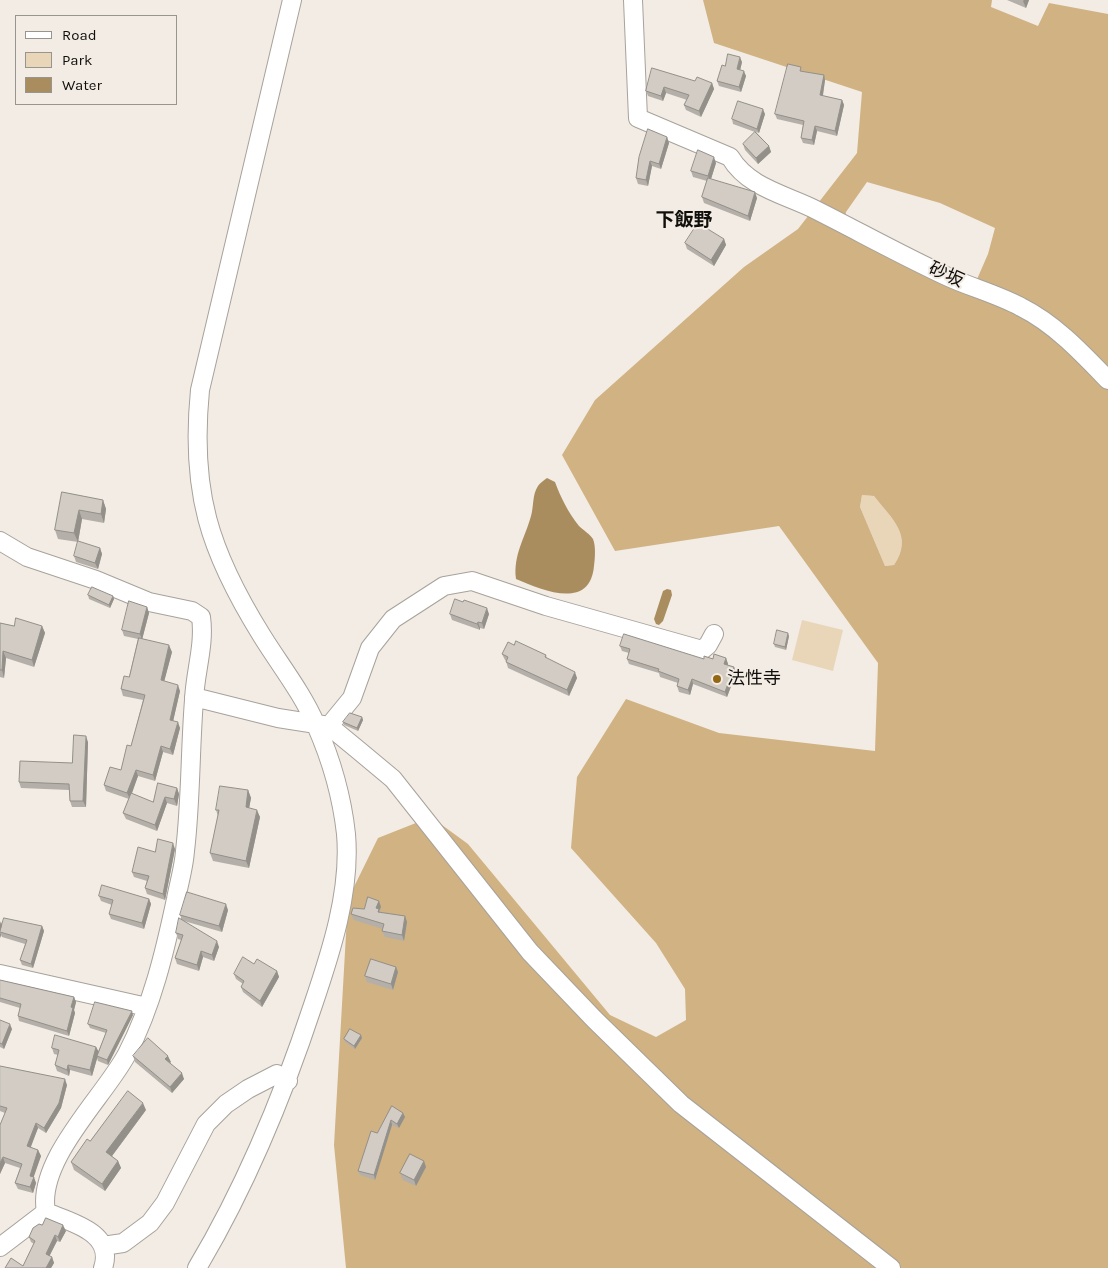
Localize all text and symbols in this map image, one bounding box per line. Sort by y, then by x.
legend [15,15,178,105]
text: Road [62,26,97,44]
text: Park [62,51,92,69]
text: Water [62,76,102,94]
district label: 下飯野 [656,210,712,232]
street label: 砂坂 [925,258,967,292]
place label: 法性寺 [727,668,781,690]
marker: 法性寺 [711,673,723,685]

